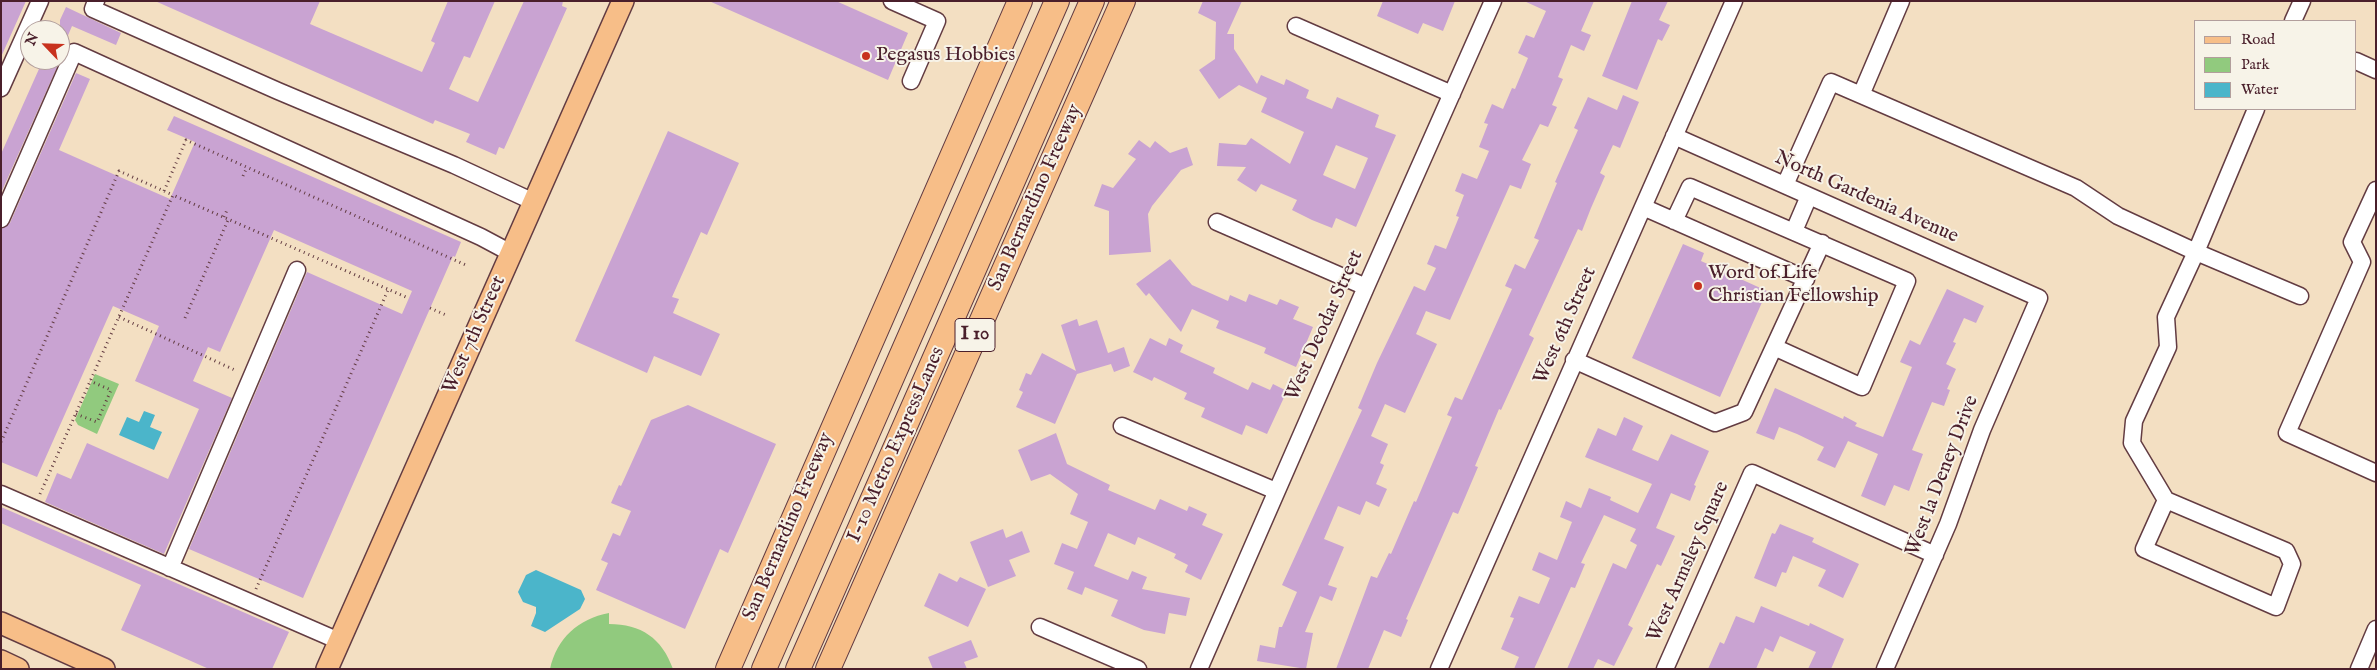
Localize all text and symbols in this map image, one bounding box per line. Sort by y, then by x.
north arrow [20,20,70,70]
legend [2194,20,2357,110]
text: N [22,30,43,49]
text: Road [2241,30,2275,49]
place label: Pegasus Hobbies [876,44,1015,68]
marker: Pegasus Hobbies [860,50,872,62]
text: Park [2241,55,2270,74]
text: Water [2241,80,2278,99]
street label: San Bernardino Freeway [984,101,1088,295]
street label: North Gardenia Avenue [1770,147,1962,249]
street label: West Deodar Street [1281,247,1369,405]
place label: Word of Life Christian Fellowship [1708,262,1879,309]
street label: West 6th Street [1530,264,1602,388]
street label: West 7th Street [438,272,512,398]
marker: Word of Life Christian Fellowship [1692,280,1704,292]
road number: I 10 [955,318,995,352]
street label: I-10 Metro ExpressLanes [843,344,951,546]
street label: West la Deney Drive [1901,392,1985,560]
street label: San Bernardino Freeway [739,429,839,625]
street label: West Armsley Square [1643,478,1735,646]

